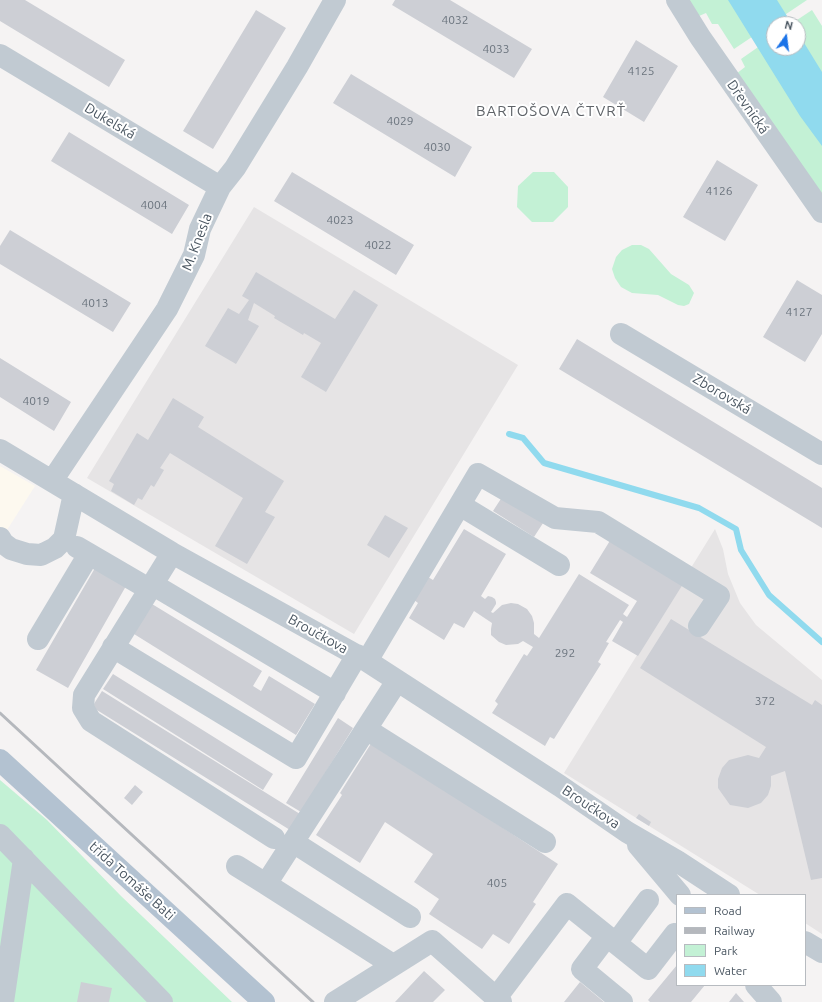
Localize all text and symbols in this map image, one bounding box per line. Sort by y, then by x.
house number: 4032 [441,13,469,27]
north arrow [766,16,806,56]
text: N [783,19,794,32]
house number: 4033 [482,42,510,56]
house number: 4125 [627,64,655,78]
street label: Dřevnická [723,77,773,137]
street label: Dukelská [81,99,139,143]
district label: BARTOŠOVA ČTVRŤ [476,102,626,120]
house number: 4029 [386,114,414,128]
house number: 4030 [423,140,451,154]
house number: 4126 [705,184,733,198]
house number: 4004 [140,198,168,212]
street label: M. Knesla [178,211,216,273]
house number: 4023 [326,213,354,227]
house number: 4022 [364,238,392,252]
house number: 4013 [81,296,109,310]
house number: 4127 [785,305,813,319]
street label: Zborovská [690,370,754,418]
house number: 4019 [22,394,50,408]
street label: Broučkova [285,611,351,657]
house number: 292 [555,646,575,660]
house number: 372 [755,694,775,708]
street label: Broučkova [559,782,623,832]
street label: třída Tomáše Bati [86,838,178,924]
house number: 405 [487,876,507,890]
legend [676,894,806,986]
text: Road [714,904,742,917]
text: Railway [714,924,755,937]
text: Park [714,944,738,957]
text: Water [714,964,747,977]

